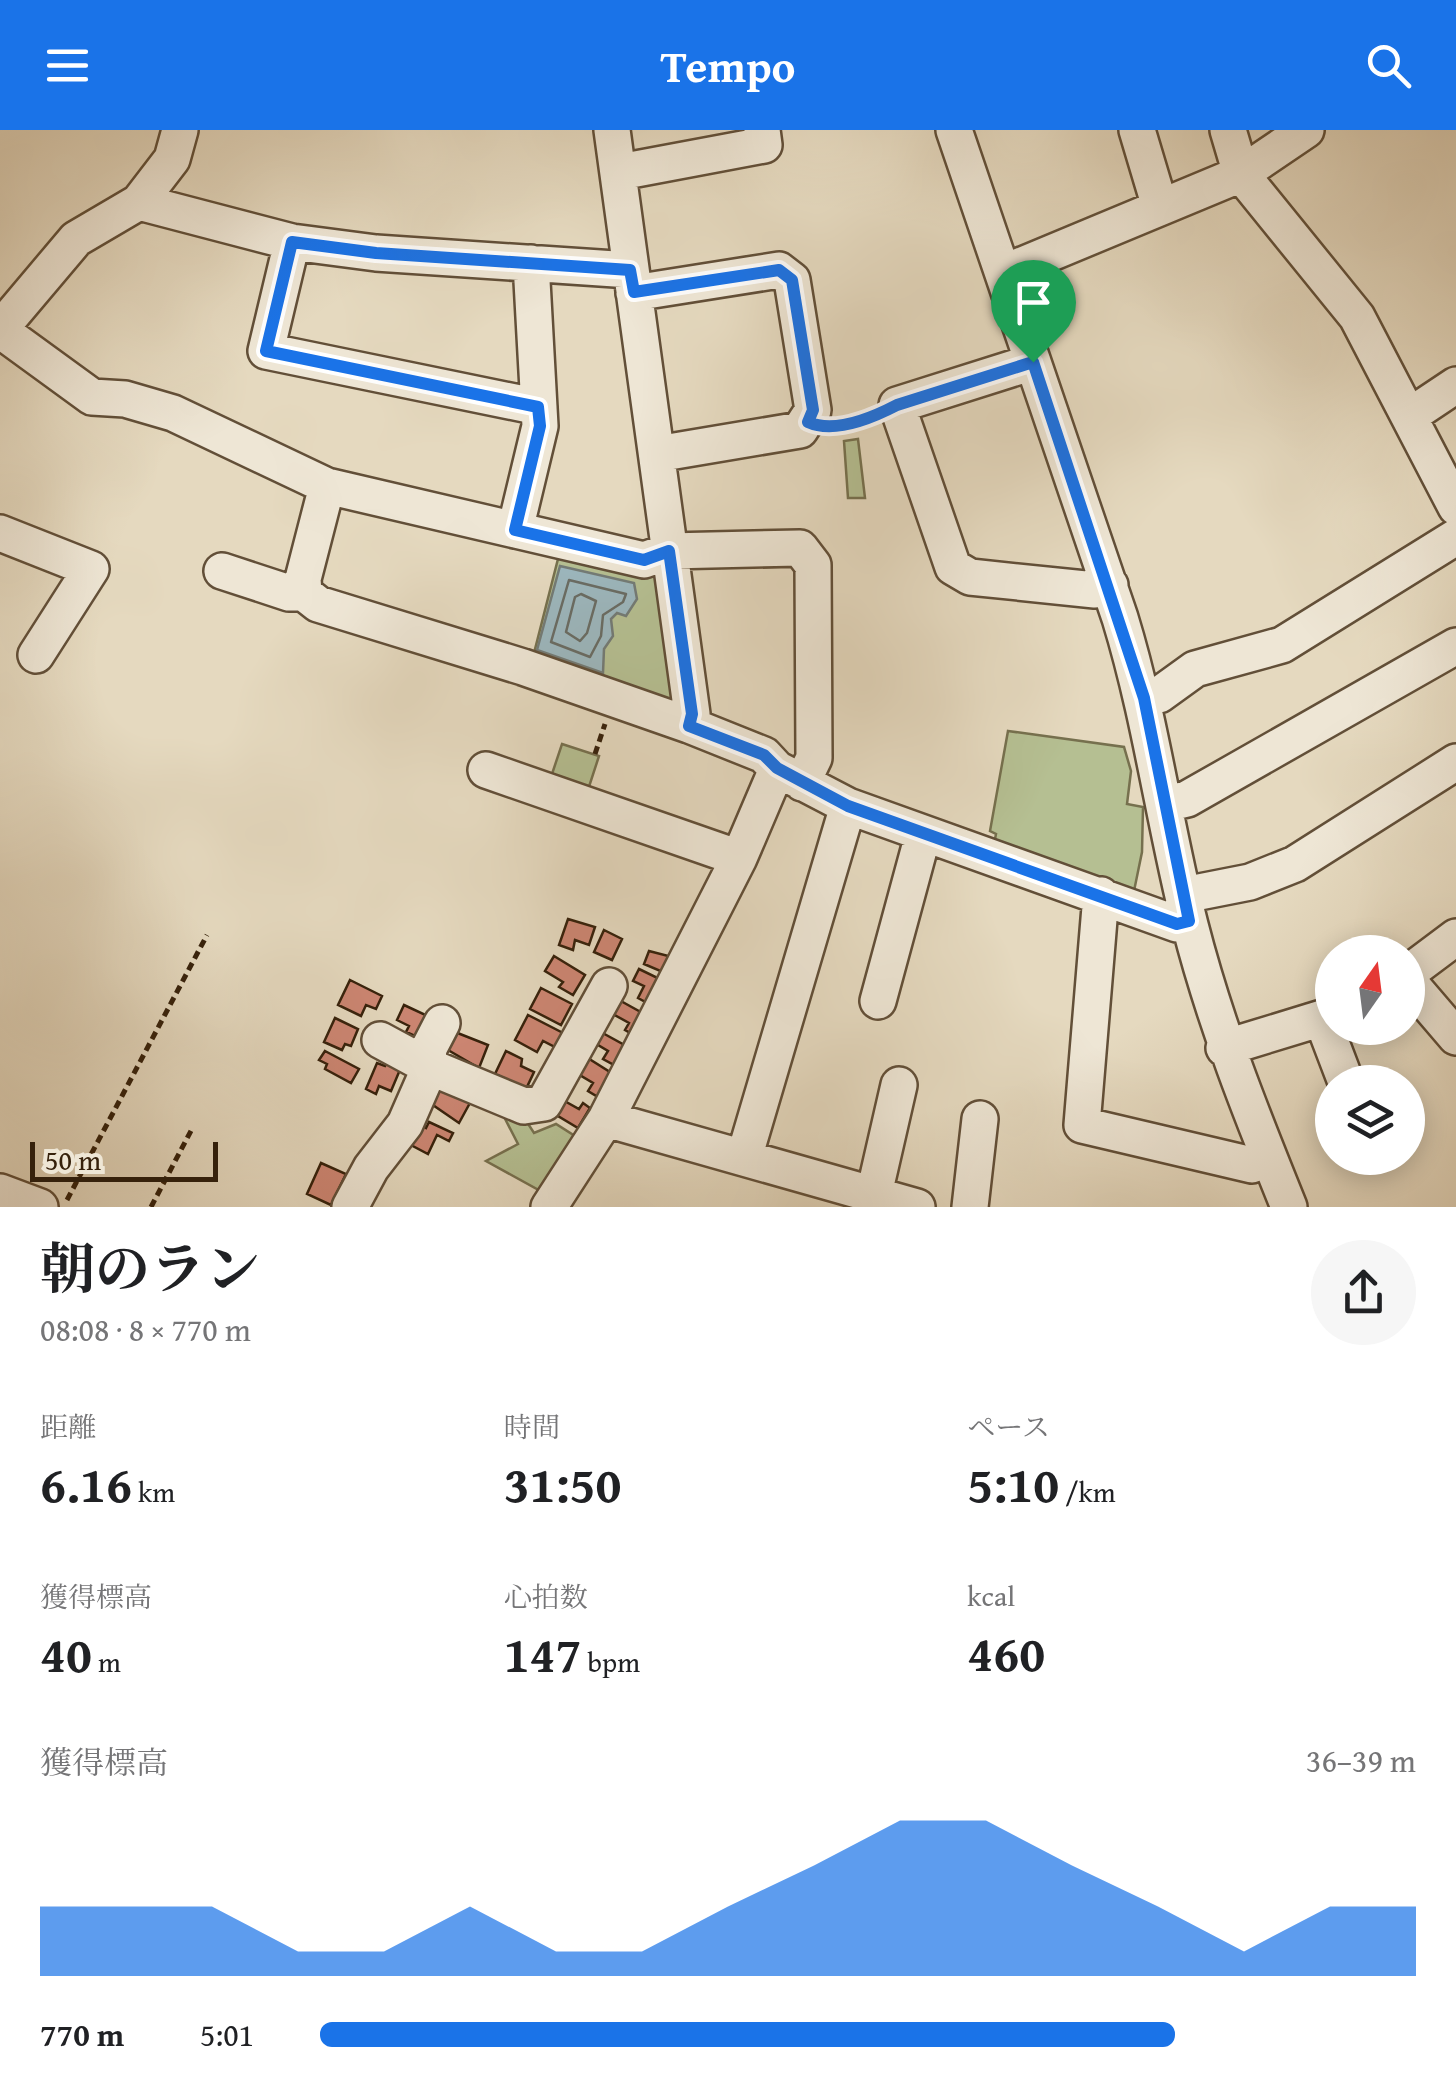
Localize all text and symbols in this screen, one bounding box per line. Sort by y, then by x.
text: Tempo [661,33,796,98]
icon: menu [40,38,95,93]
icon: search [1361,38,1416,93]
pin [991,260,1076,363]
icon: arrive [1006,275,1061,330]
north arrow [1315,935,1425,1045]
map controls [1315,935,1425,1175]
button: layers [1315,1065,1425,1175]
scale bar [30,1137,218,1182]
text: 50 m [45,1139,101,1180]
text: 朝のラン [40,1228,260,1308]
button: share [1311,1240,1416,1345]
text: 08:08 · 8 × 770 m [40,1306,251,1353]
text: 距離 [40,1406,96,1447]
text: 時間 [504,1406,560,1447]
text: ペース [967,1406,1050,1447]
text: 6.16 [40,1447,132,1520]
text: 31:50 [504,1447,621,1520]
text: 5:10 [967,1447,1059,1520]
text: km [132,1471,175,1512]
text: /km [1059,1471,1116,1512]
text: kcal [967,1575,1015,1616]
text: 獲得標高 [40,1576,152,1617]
text: 心拍数 [504,1576,588,1617]
text: 460 [967,1616,1045,1689]
text: 40 [40,1617,92,1690]
text: 147 [504,1617,581,1690]
text: m [92,1641,121,1682]
text: bpm [581,1641,640,1682]
text: 36–39 m [1306,1737,1416,1784]
text: 獲得標高 [40,1739,168,1786]
text: 770 m [40,2011,124,2058]
text: 5:01 [200,2011,254,2058]

